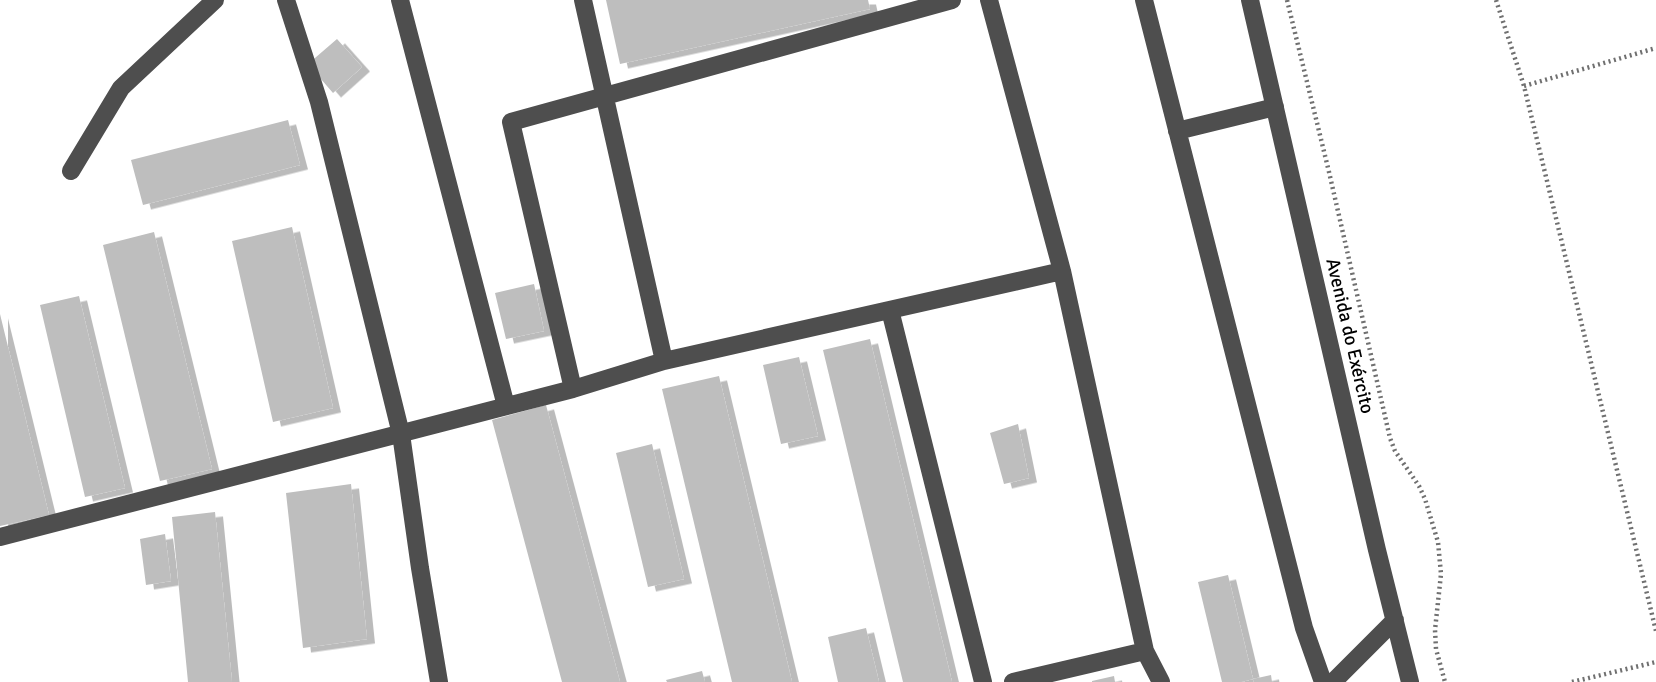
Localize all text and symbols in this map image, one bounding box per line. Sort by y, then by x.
street label: Avenida do Exército [1320,256,1380,416]

